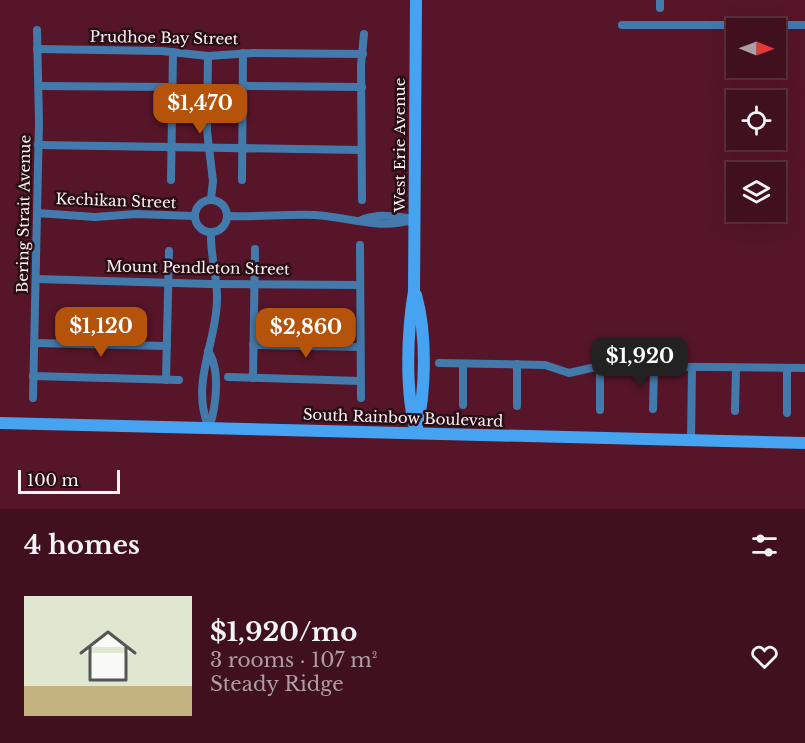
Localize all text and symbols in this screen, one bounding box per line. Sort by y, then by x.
north arrow [726,18,786,78]
map controls [726,18,786,222]
street label: Prudhoe Bay Street [89,27,239,48]
street label: West Erie Avenue [390,78,409,213]
pin: $1,470 [151,84,249,135]
button: locate [726,90,786,150]
text: $1,470 [167,91,233,115]
street label: Bering Strait Avenue [13,135,34,293]
button: layers [726,162,786,222]
street label: Kechikan Street [55,189,177,212]
street label: Mount Pendleton Street [106,256,290,279]
pin: $1,120 [52,307,150,358]
pin: $2,860 [257,308,355,359]
text: $1,120 [69,314,133,338]
text: $2,860 [270,315,342,339]
pin: $1,920 [591,337,689,388]
text: $1,920 [606,344,674,368]
street label: South Rainbow Boulevard [303,405,504,430]
scale bar [18,467,120,494]
text: 100 m [27,470,79,490]
text: 4 homes [24,529,140,561]
icon: filters [748,529,781,562]
text: $1,920/mo [210,616,357,648]
icon: home [72,620,144,692]
icon: heart [748,640,781,673]
text: 3 rooms · 107 m² [210,648,377,672]
text: Steady Ridge [210,672,344,696]

